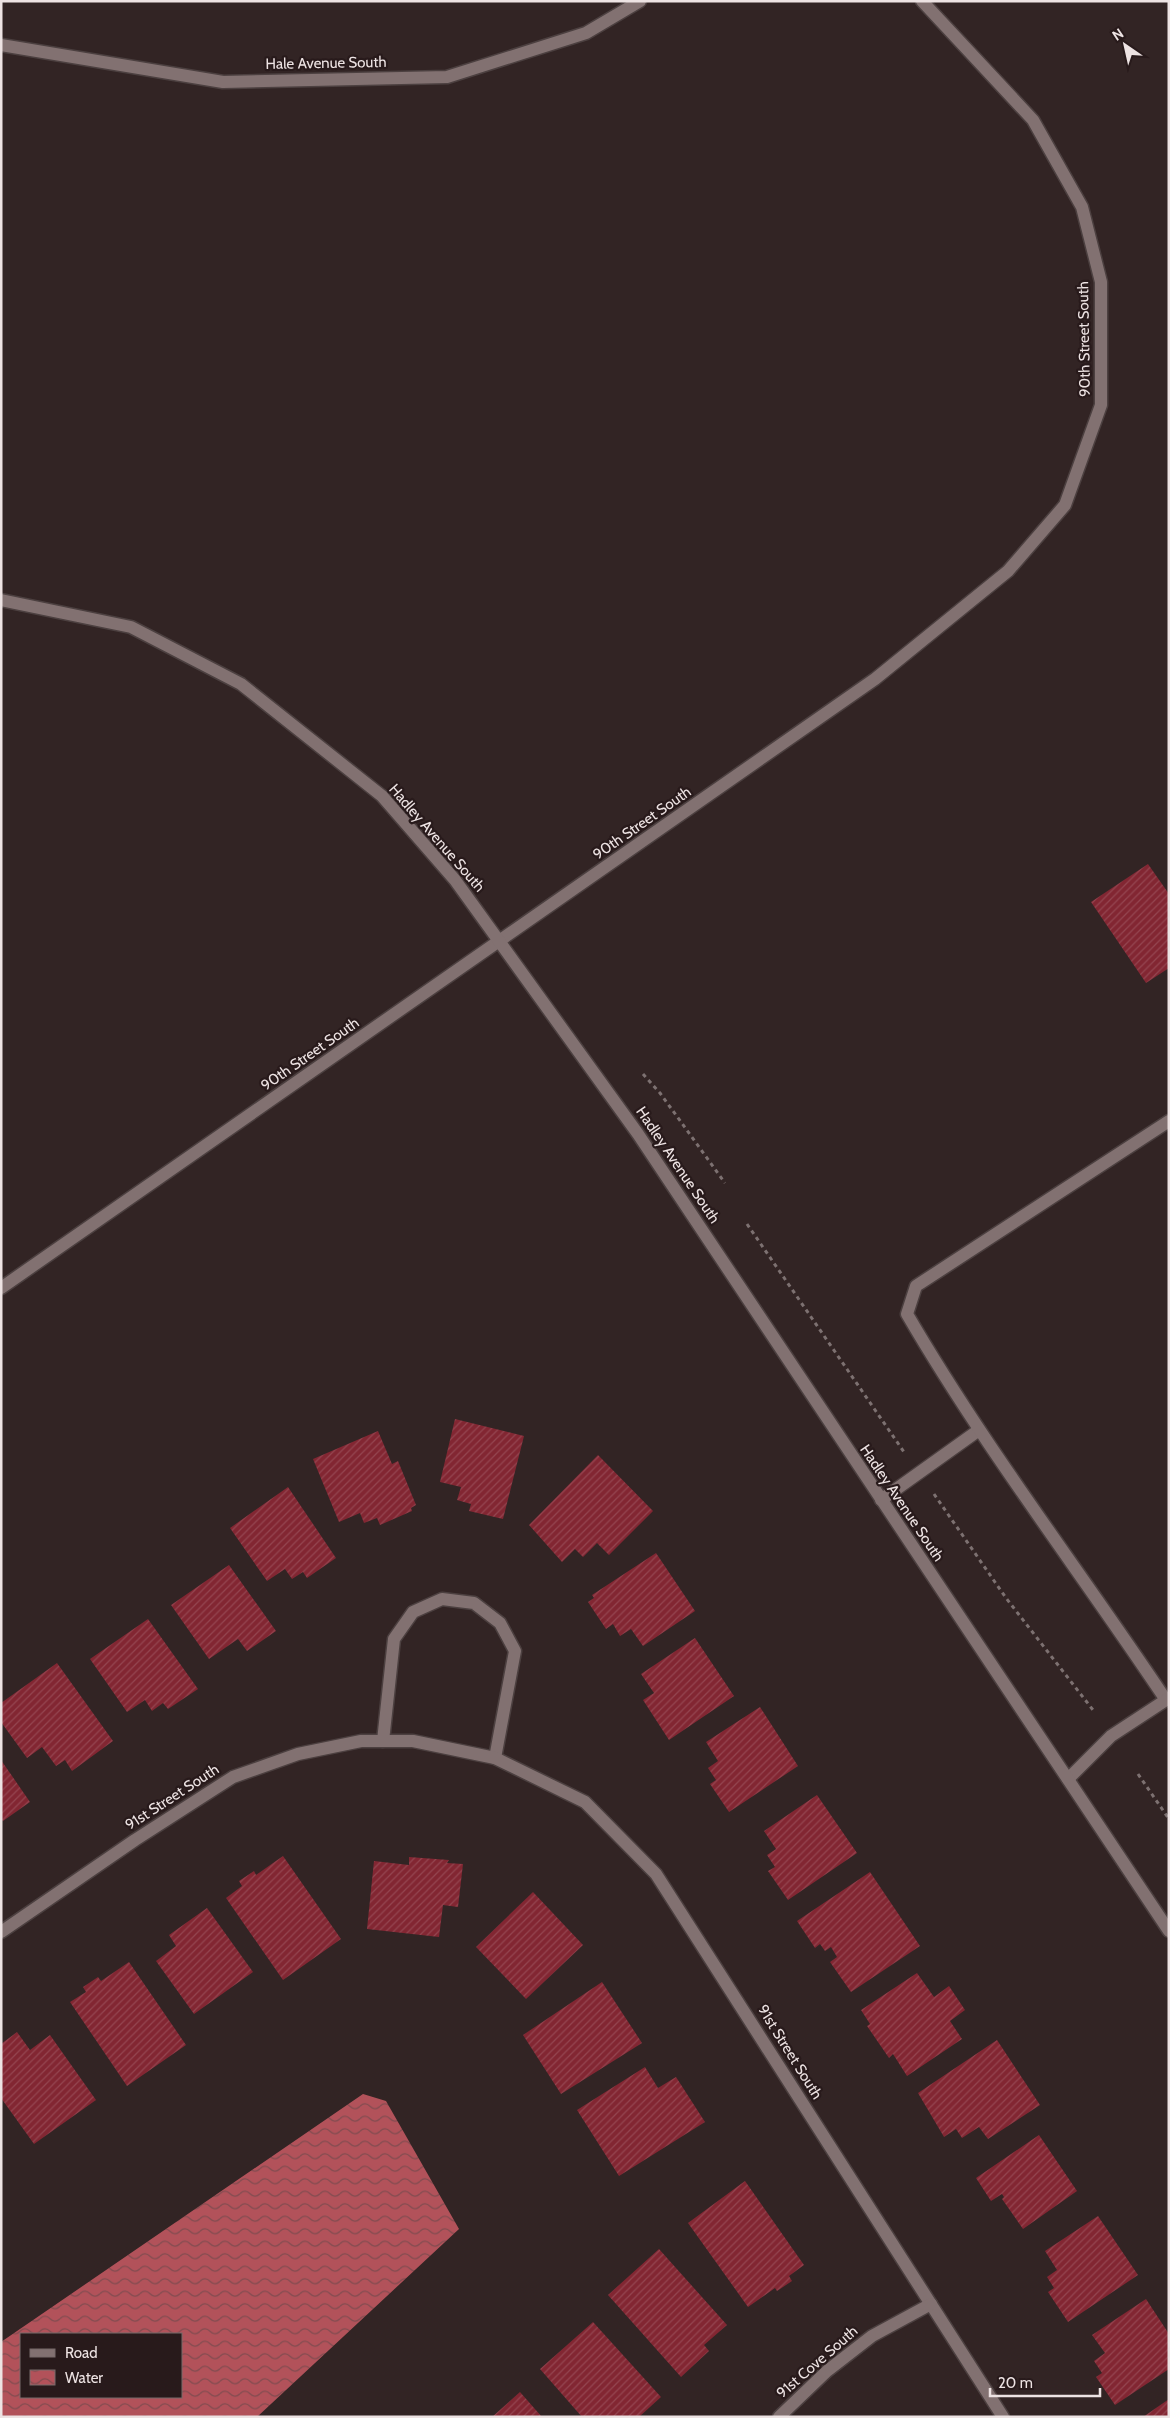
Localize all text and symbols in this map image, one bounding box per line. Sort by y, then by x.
north arrow [1100,20,1150,70]
text: N [1109,24,1127,44]
street label: Hale Avenue South [265,53,387,73]
street label: 90th Street South [1074,281,1094,397]
street label: Hadley Avenue South [385,780,489,896]
street label: 90th Street South [590,782,694,864]
street label: 90th Street South [258,1013,362,1095]
street label: Hadley Avenue South [632,1103,724,1227]
street label: Hadley Avenue South [856,1441,948,1565]
street label: 91st Street South [122,1760,222,1834]
street label: 91st Street South [754,2001,826,2103]
street label: 91st Cove South [773,2322,861,2402]
legend [20,2333,182,2398]
text: Road [65,2344,98,2362]
scale bar [990,2366,1100,2398]
text: Water [65,2369,103,2387]
text: 20 m [998,2374,1033,2392]

